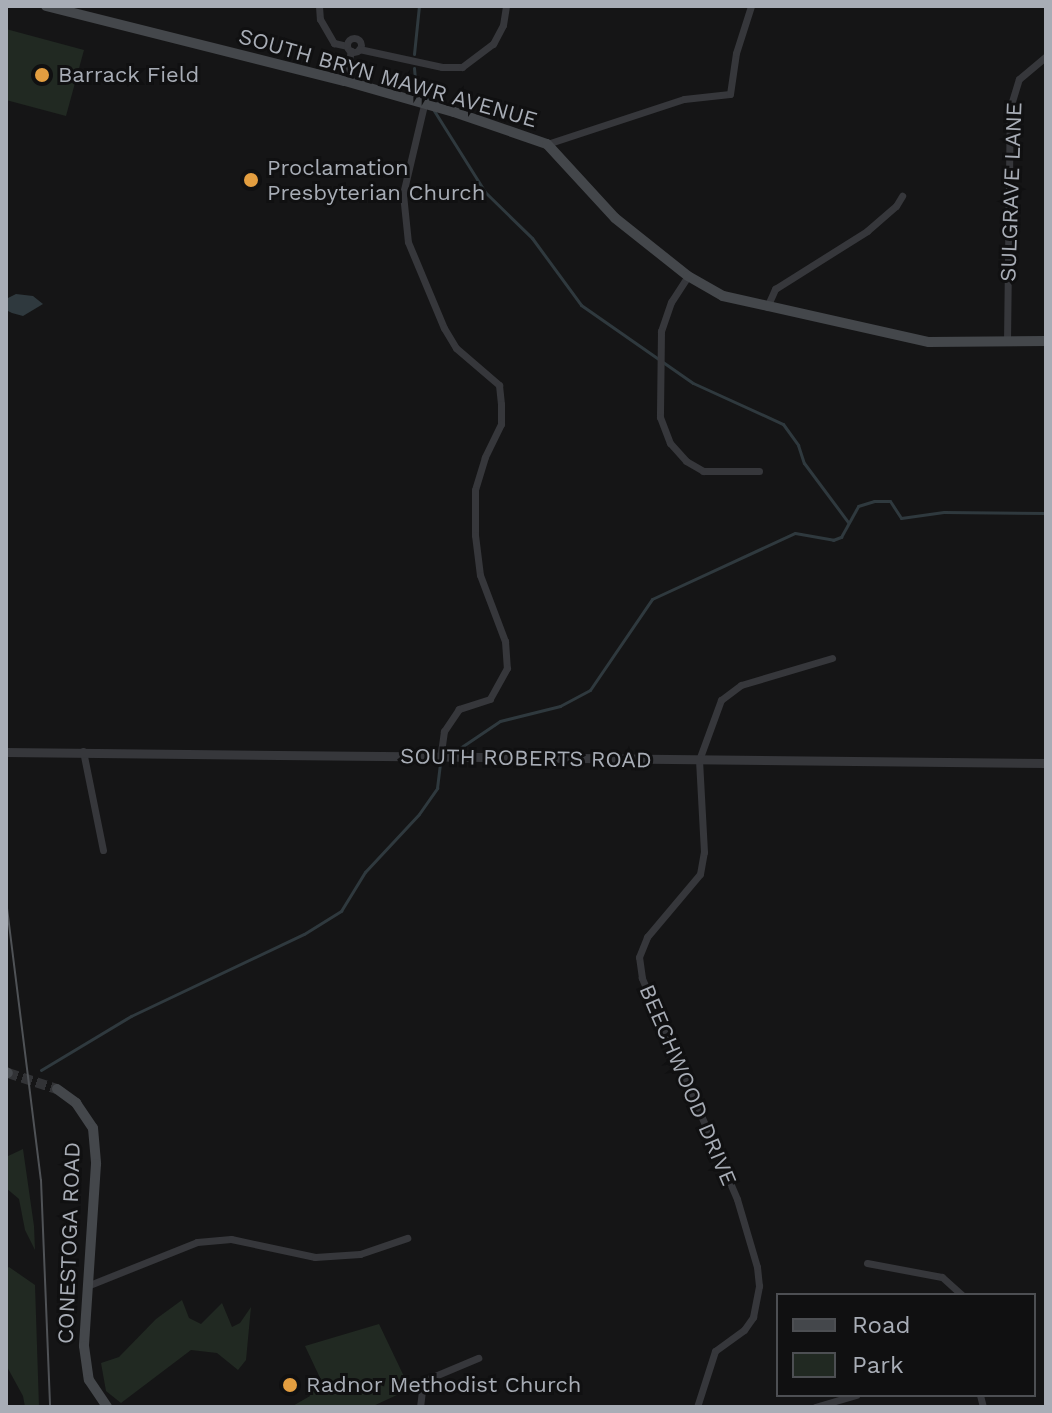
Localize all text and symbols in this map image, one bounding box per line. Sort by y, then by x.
street label: SOUTH BRYN MAWR AVENUE [235,23,541,133]
place label: Barrack Field [58,62,200,88]
marker: Barrack Field [33,66,51,84]
street label: SULGRAVE LANE [995,102,1027,282]
place label: Proclamation Presbyterian Church [267,154,485,206]
marker: Proclamation Presbyterian Church [242,171,260,189]
street label: SOUTH ROBERTS ROAD [400,743,652,773]
street label: BEECHWOOD DRIVE [634,980,742,1190]
street label: CONESTOGA ROAD [52,1141,86,1345]
legend [776,1293,1036,1397]
text: Road [852,1311,911,1339]
text: Park [852,1351,904,1379]
place label: Radnor Methodist Church [306,1372,582,1398]
marker: Radnor Methodist Church [281,1376,299,1394]

